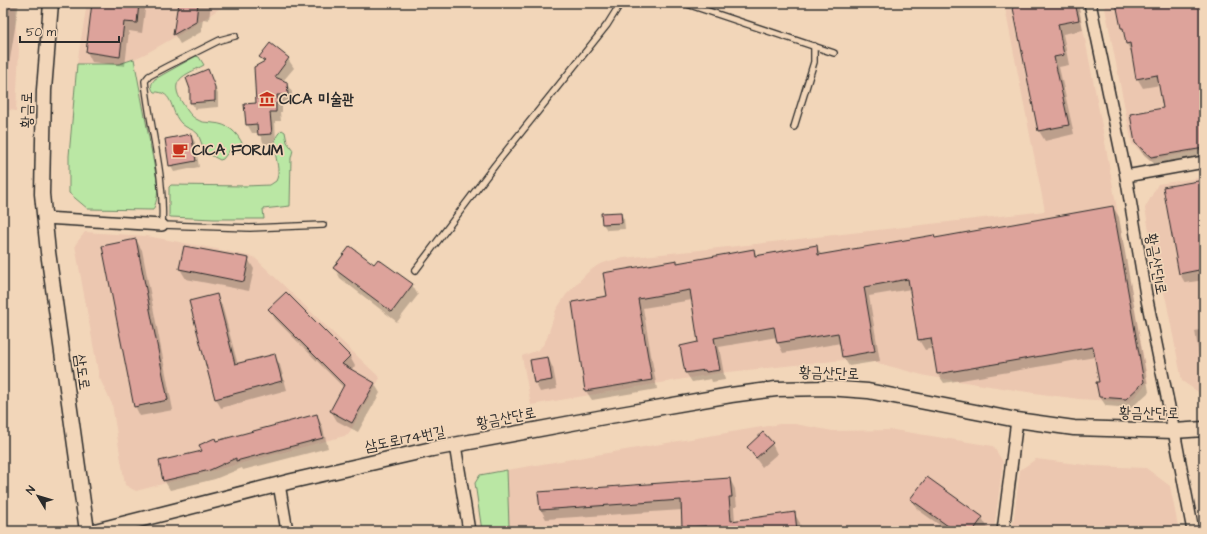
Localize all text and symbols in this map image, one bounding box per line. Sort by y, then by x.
scale bar [20,18,119,44]
text: 50 m [26,24,57,41]
place label: CICA 미술관 [279,89,354,110]
museum icon: CICA 미술관 [258,90,276,108]
street label: 황금로 [16,92,38,128]
place label: CICA FORUM [192,140,284,161]
cafe icon: CICA FORUM [171,141,189,159]
street label: 황금산단1로 [1140,232,1172,296]
street label: 삼도로 [69,353,95,391]
street label: 황금산단로 [798,361,860,385]
street label: 황금산단로 [474,402,538,434]
street label: 황금산단로 [1119,402,1179,424]
street label: 삼도로174번길 [363,421,447,457]
north arrow [18,476,58,516]
text: N [22,483,39,497]

